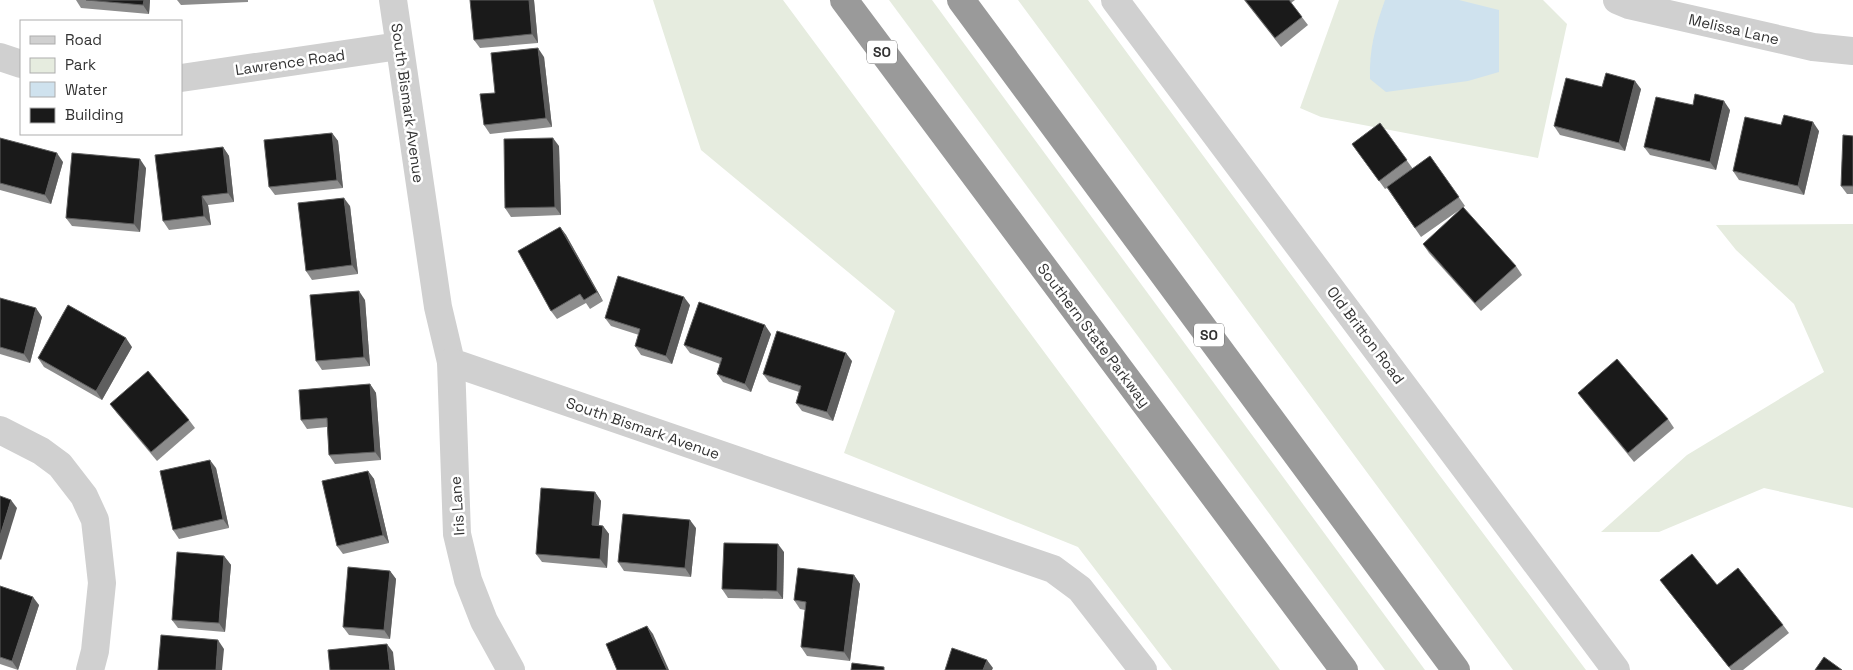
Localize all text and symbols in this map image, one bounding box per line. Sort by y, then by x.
street label: Melissa Lane [1687,9,1781,49]
legend [20,20,182,135]
street label: South Bismark Avenue [387,22,429,184]
text: Road [65,30,102,49]
road number: SO [867,41,897,64]
street label: Lawrence Road [234,45,346,79]
text: Park [65,55,96,74]
text: Water [65,80,108,99]
text: Building [65,105,124,124]
street label: Southern State Parkway [1034,259,1154,411]
street label: Old Britton Road [1323,282,1409,388]
road number: SO [1194,324,1224,346]
street label: South Bismark Avenue [564,393,722,463]
street label: Iris Lane [445,475,469,536]

